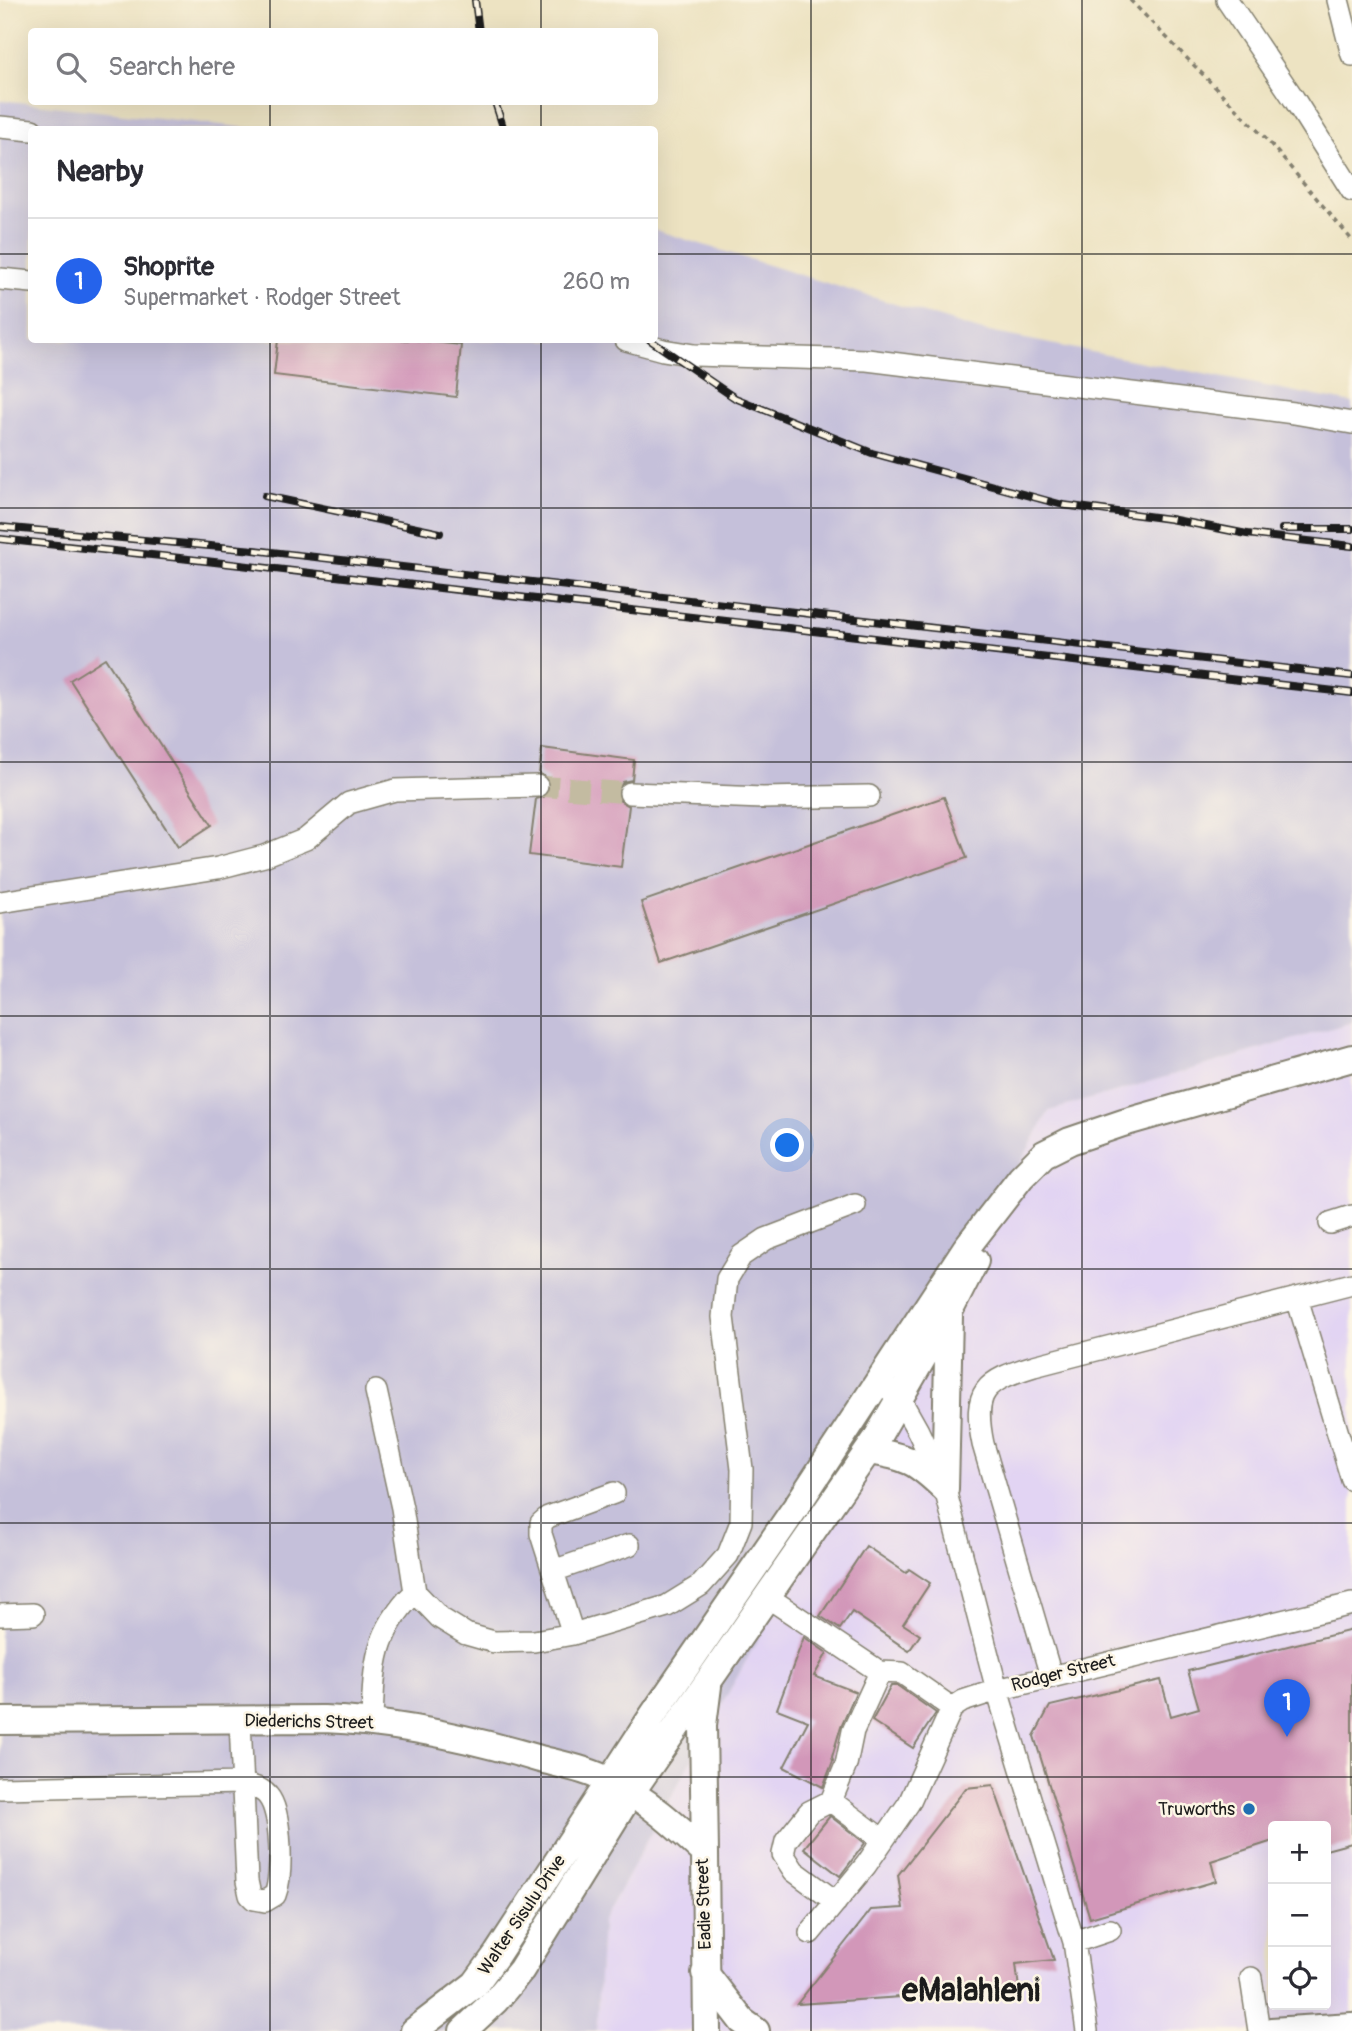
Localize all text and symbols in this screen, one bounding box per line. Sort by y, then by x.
search box [28,28,658,105]
icon: search [52,48,90,86]
text: Search here [108,51,235,83]
text: Nearby [56,153,143,190]
text: Shoprite [123,251,214,283]
text: 1 [75,267,84,296]
text: 260 m [563,267,630,296]
text: Supermarket · Rodger Street [123,283,401,312]
your location [770,1128,804,1162]
street label: Rodger Street [1009,1649,1118,1697]
pin: 1 [1264,1679,1310,1737]
street label: Diederichs Street [244,1709,375,1735]
place label: Truworths [1158,1798,1235,1821]
marker: Truworths [1241,1801,1257,1817]
map controls [1268,1821,1331,2010]
button: + [1268,1821,1331,1884]
street label: Walter Sisulu Drive [473,1850,571,1980]
street label: Eadie Street [691,1857,717,1950]
button: − [1268,1884,1331,1947]
button: locate [1268,1947,1331,2010]
district label: eMalahleni [901,1971,1040,2011]

